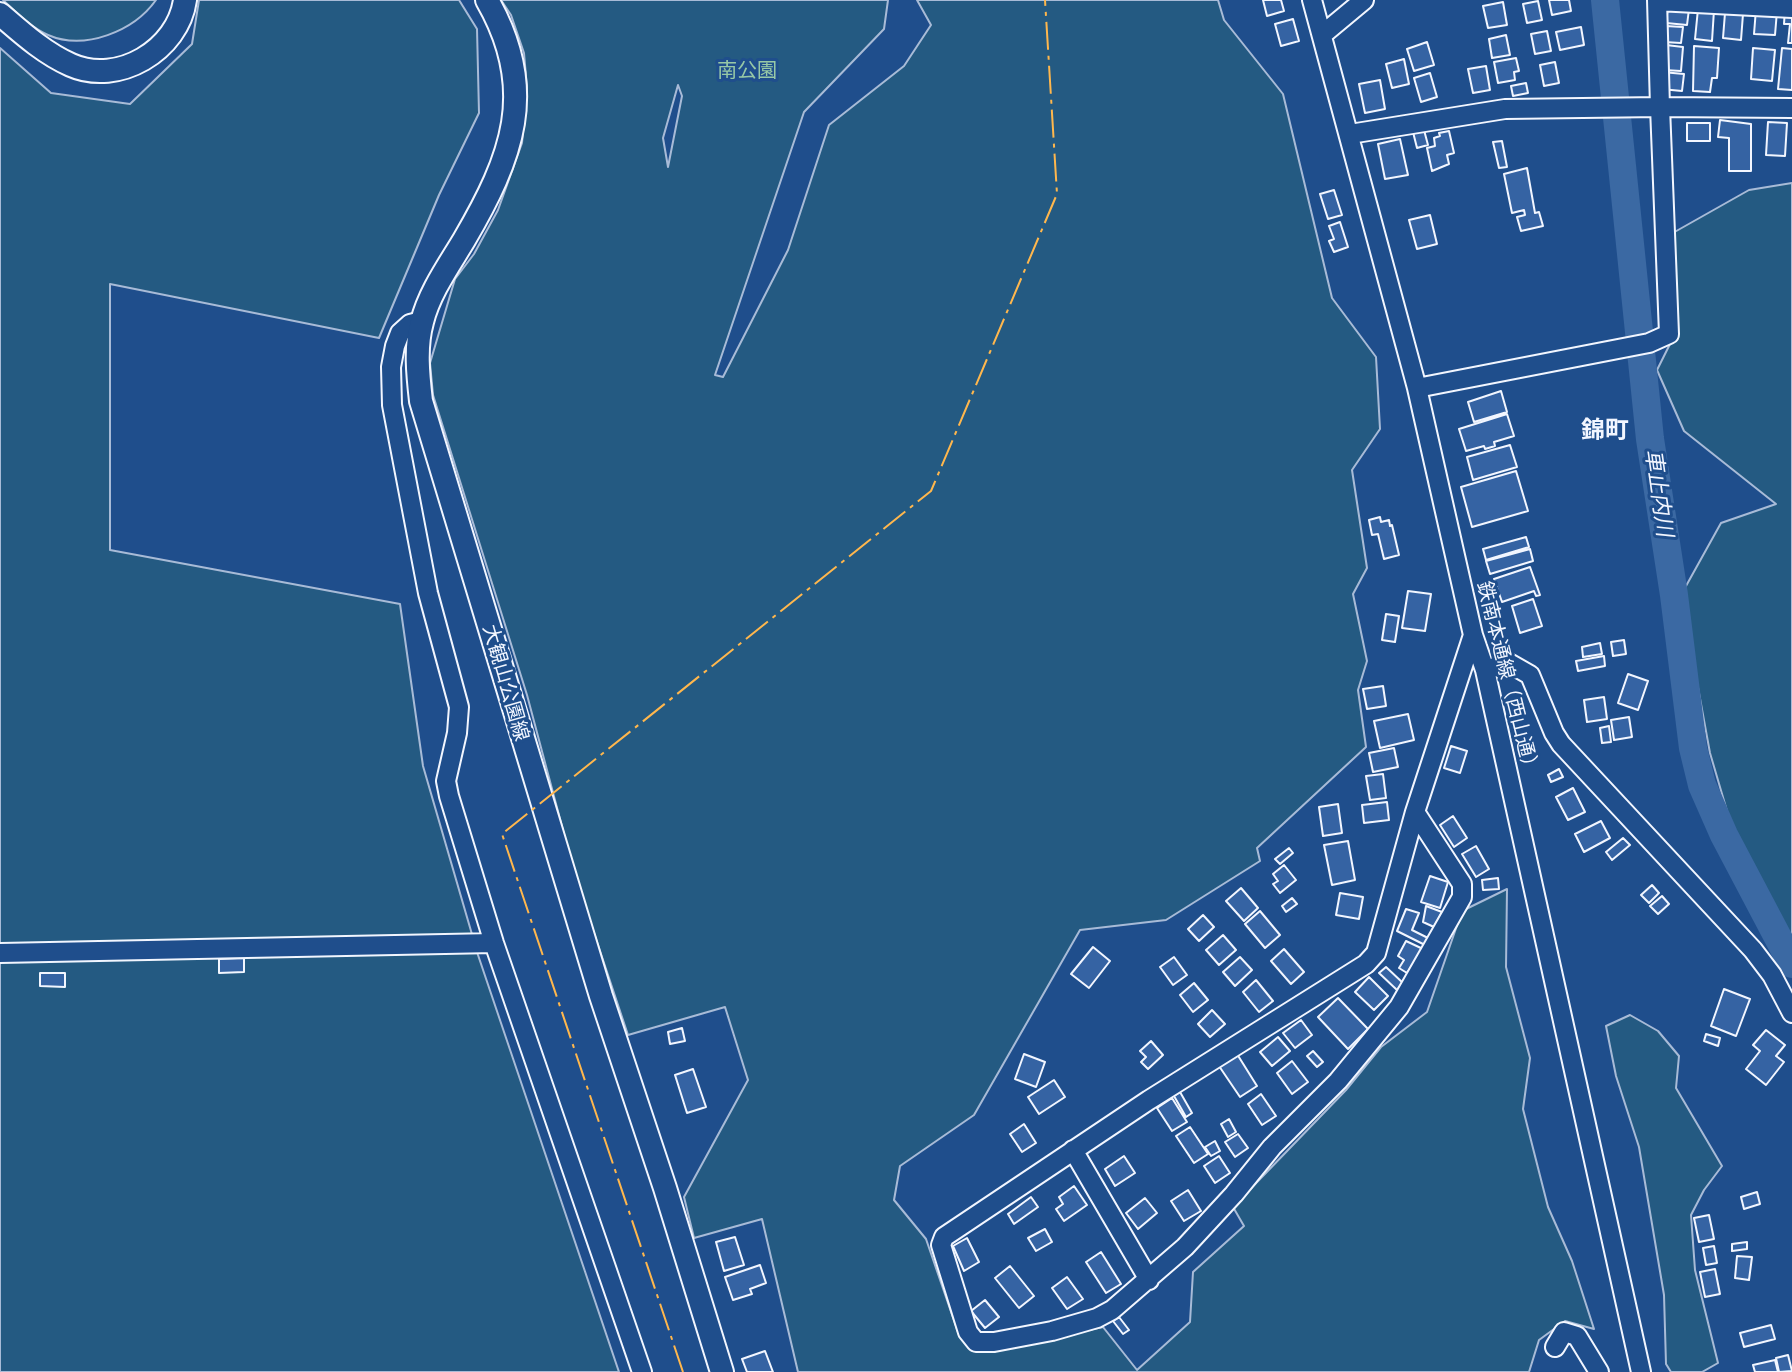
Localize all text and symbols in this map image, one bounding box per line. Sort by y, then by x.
park label: 南公園 [717,59,777,83]
district label: 錦町 [1581,417,1629,445]
water label: 車止内川 [1639,448,1677,538]
street label: 鉄南本通線（西山通） [1471,579,1543,779]
street label: 大観山公園線 [477,622,533,744]

